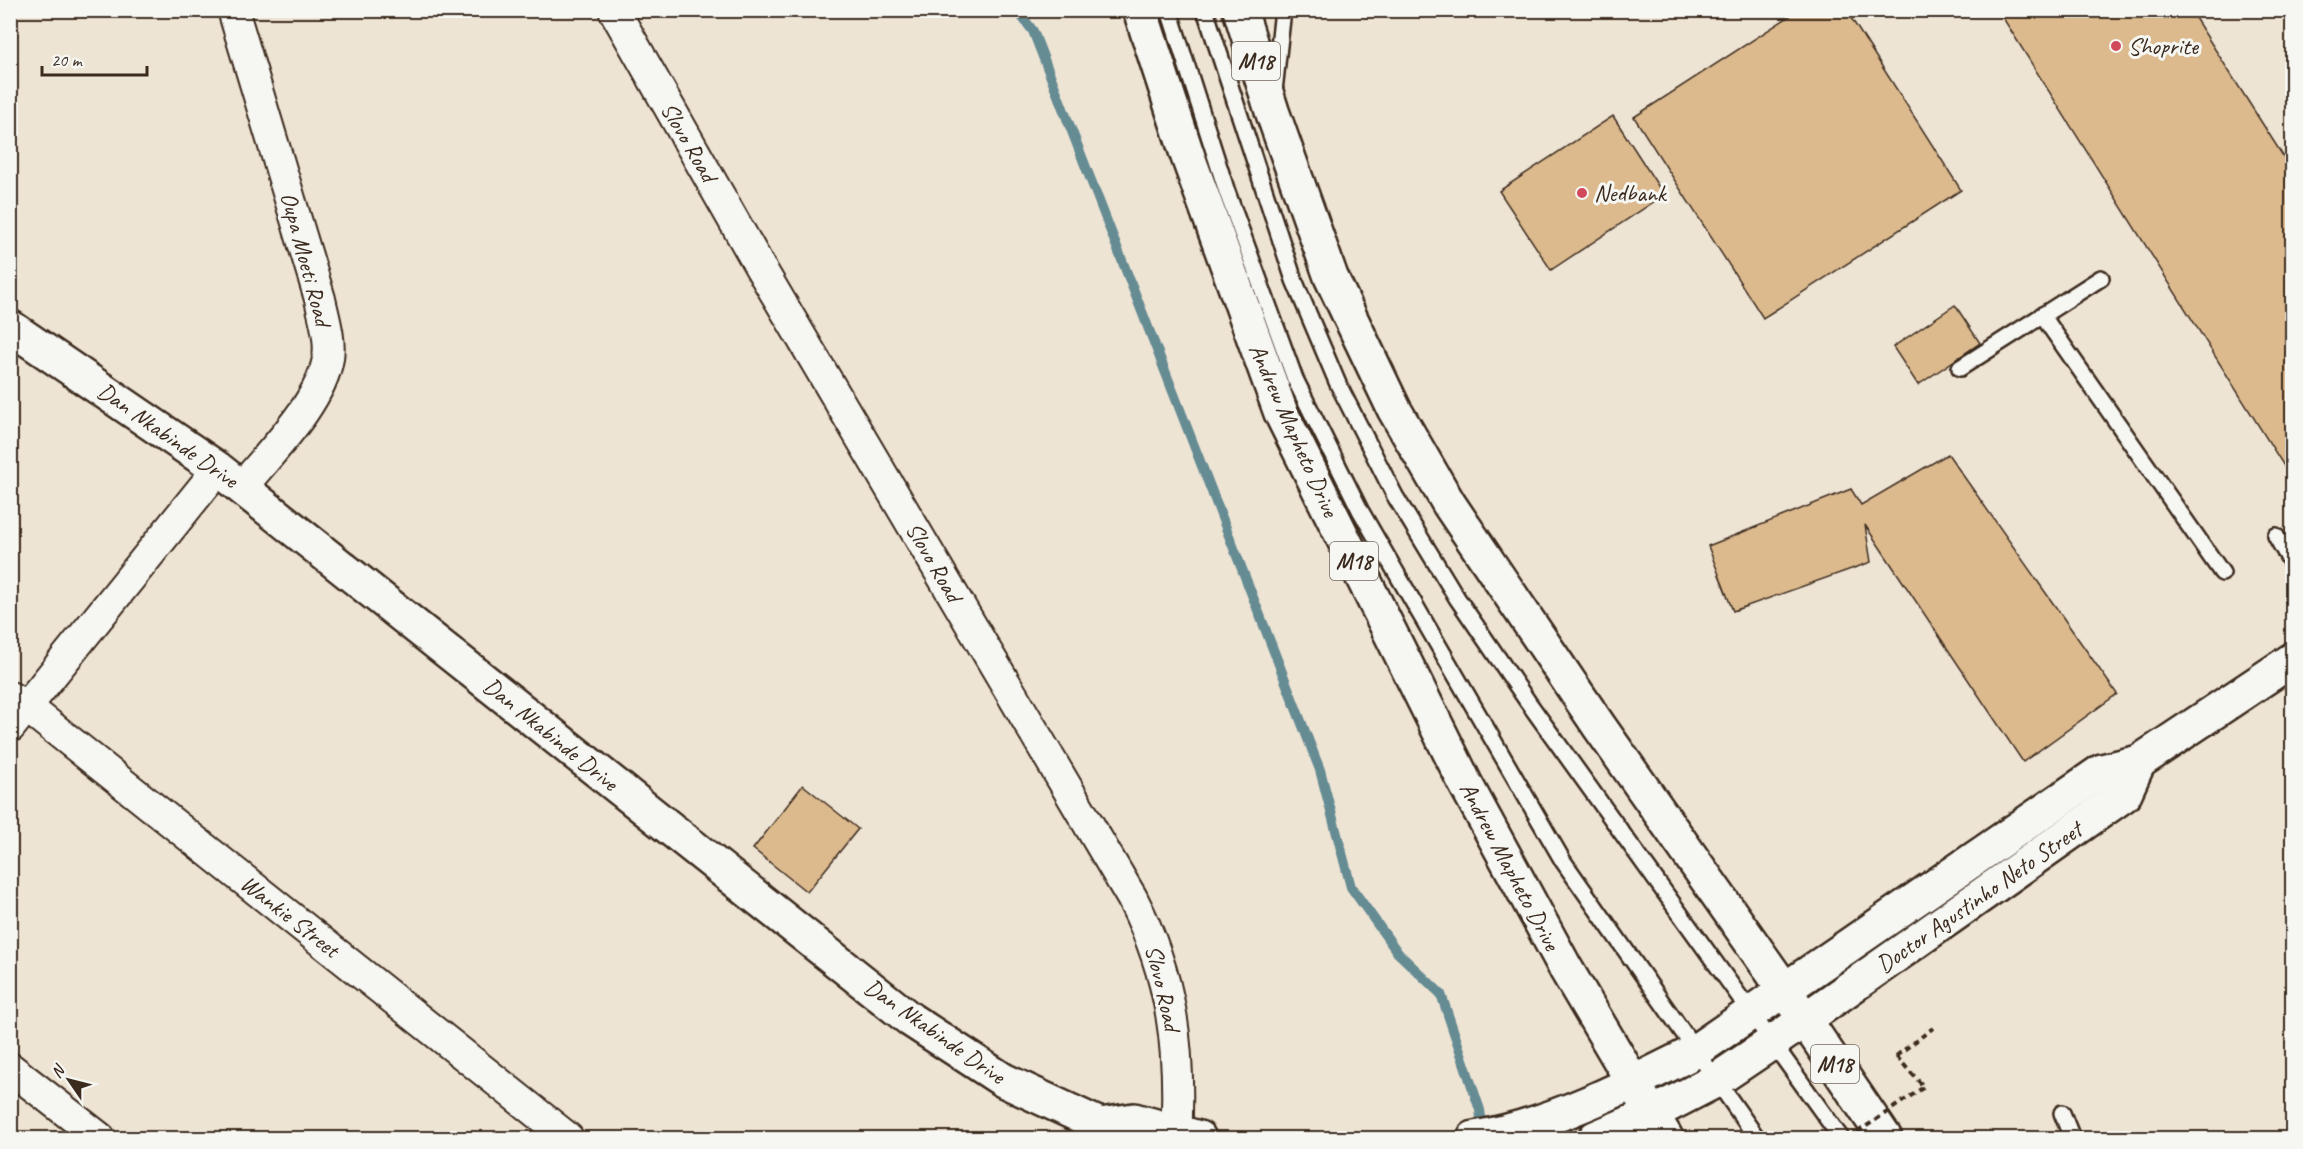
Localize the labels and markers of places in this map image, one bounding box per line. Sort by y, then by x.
place label: Shoprite [2128,31,2200,61]
marker: Shoprite [2109,39,2123,53]
place label: Nedbank [1594,178,1668,208]
marker: Nedbank [1575,186,1589,200]

